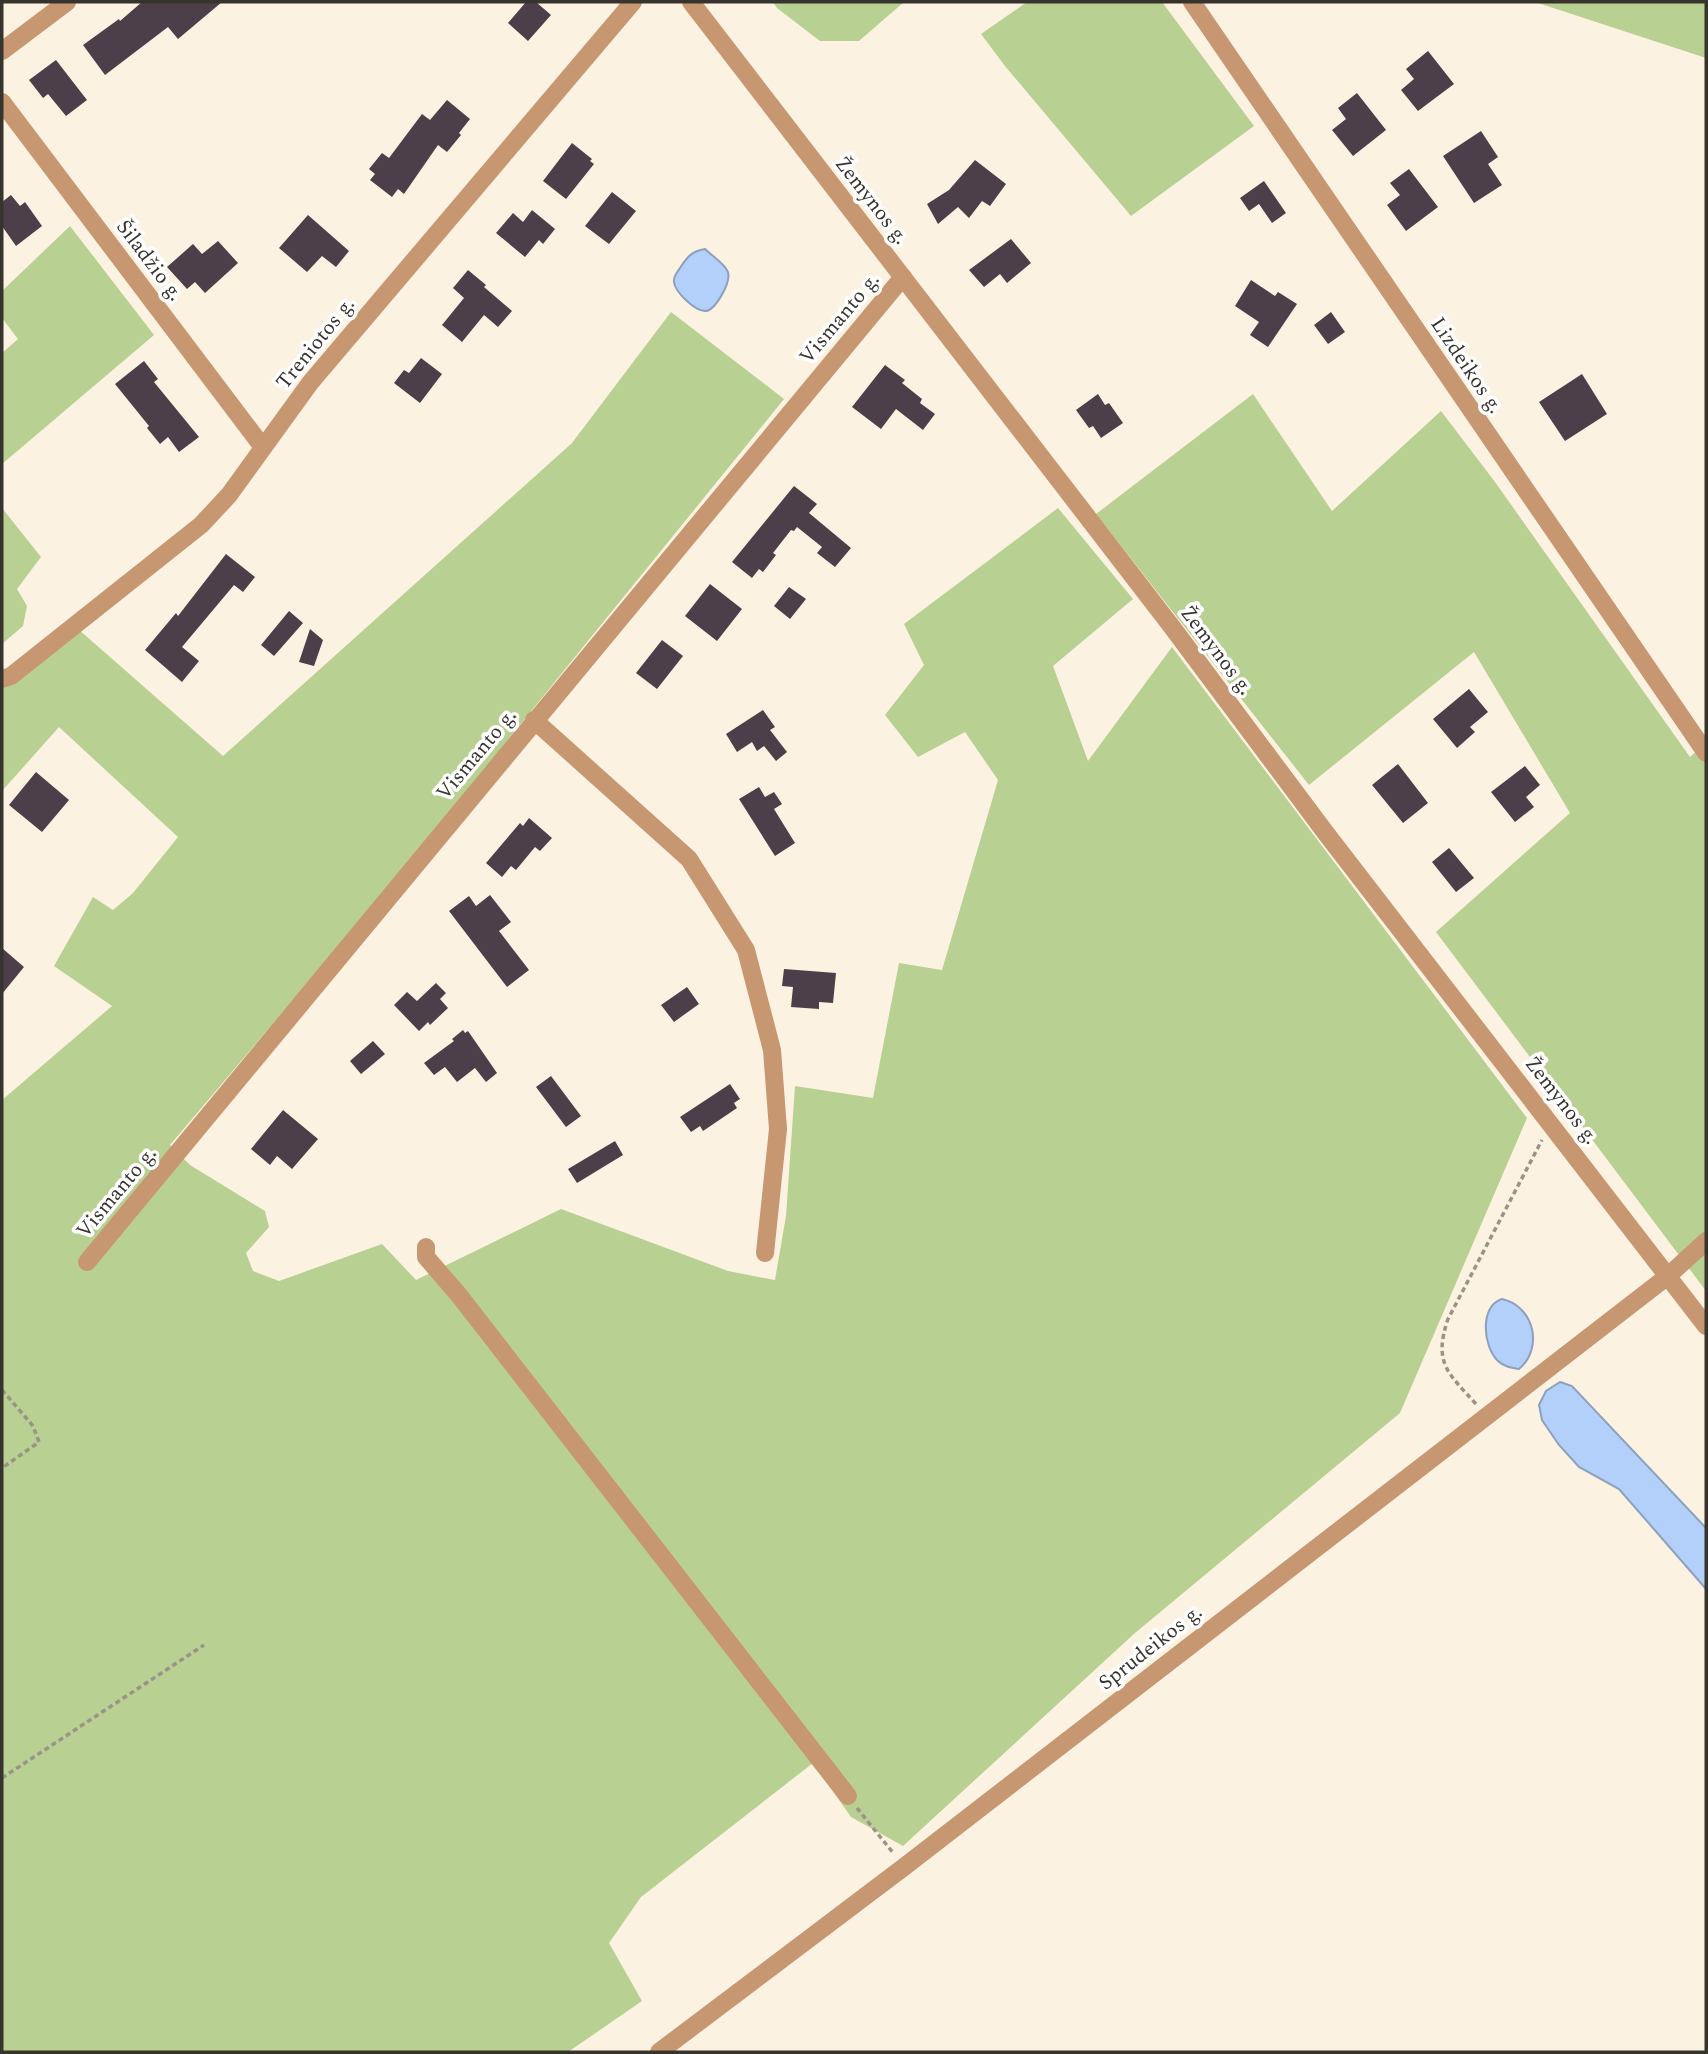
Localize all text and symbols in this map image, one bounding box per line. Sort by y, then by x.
street label: Žemynos g. [826,149,916,252]
street label: Šiladžio g. [108,213,191,308]
street label: Vismanto g. [792,266,888,372]
street label: Treniotos g. [268,290,363,397]
street label: Lizdeikos g. [1422,311,1510,421]
street label: Žemynos g. [1172,599,1261,702]
street label: Vismanto g. [429,702,525,808]
street label: Žemynos g. [1516,1049,1606,1152]
street label: Vismanto g. [69,1140,165,1246]
street label: Sprudeikos g. [1092,1597,1210,1699]

